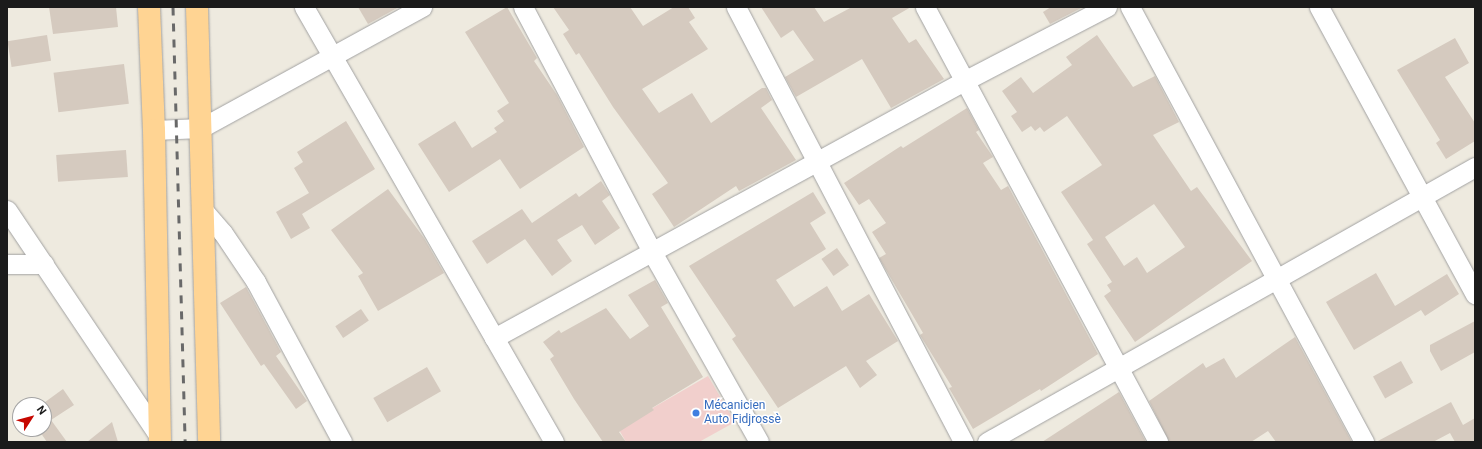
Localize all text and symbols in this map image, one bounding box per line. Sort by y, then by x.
north arrow [12,397,52,437]
place label: Mécanicien Auto Fidjrossè [704,399,781,427]
text: N [34,403,49,417]
marker: Mécanicien Auto Fidjrossè [691,408,701,418]

